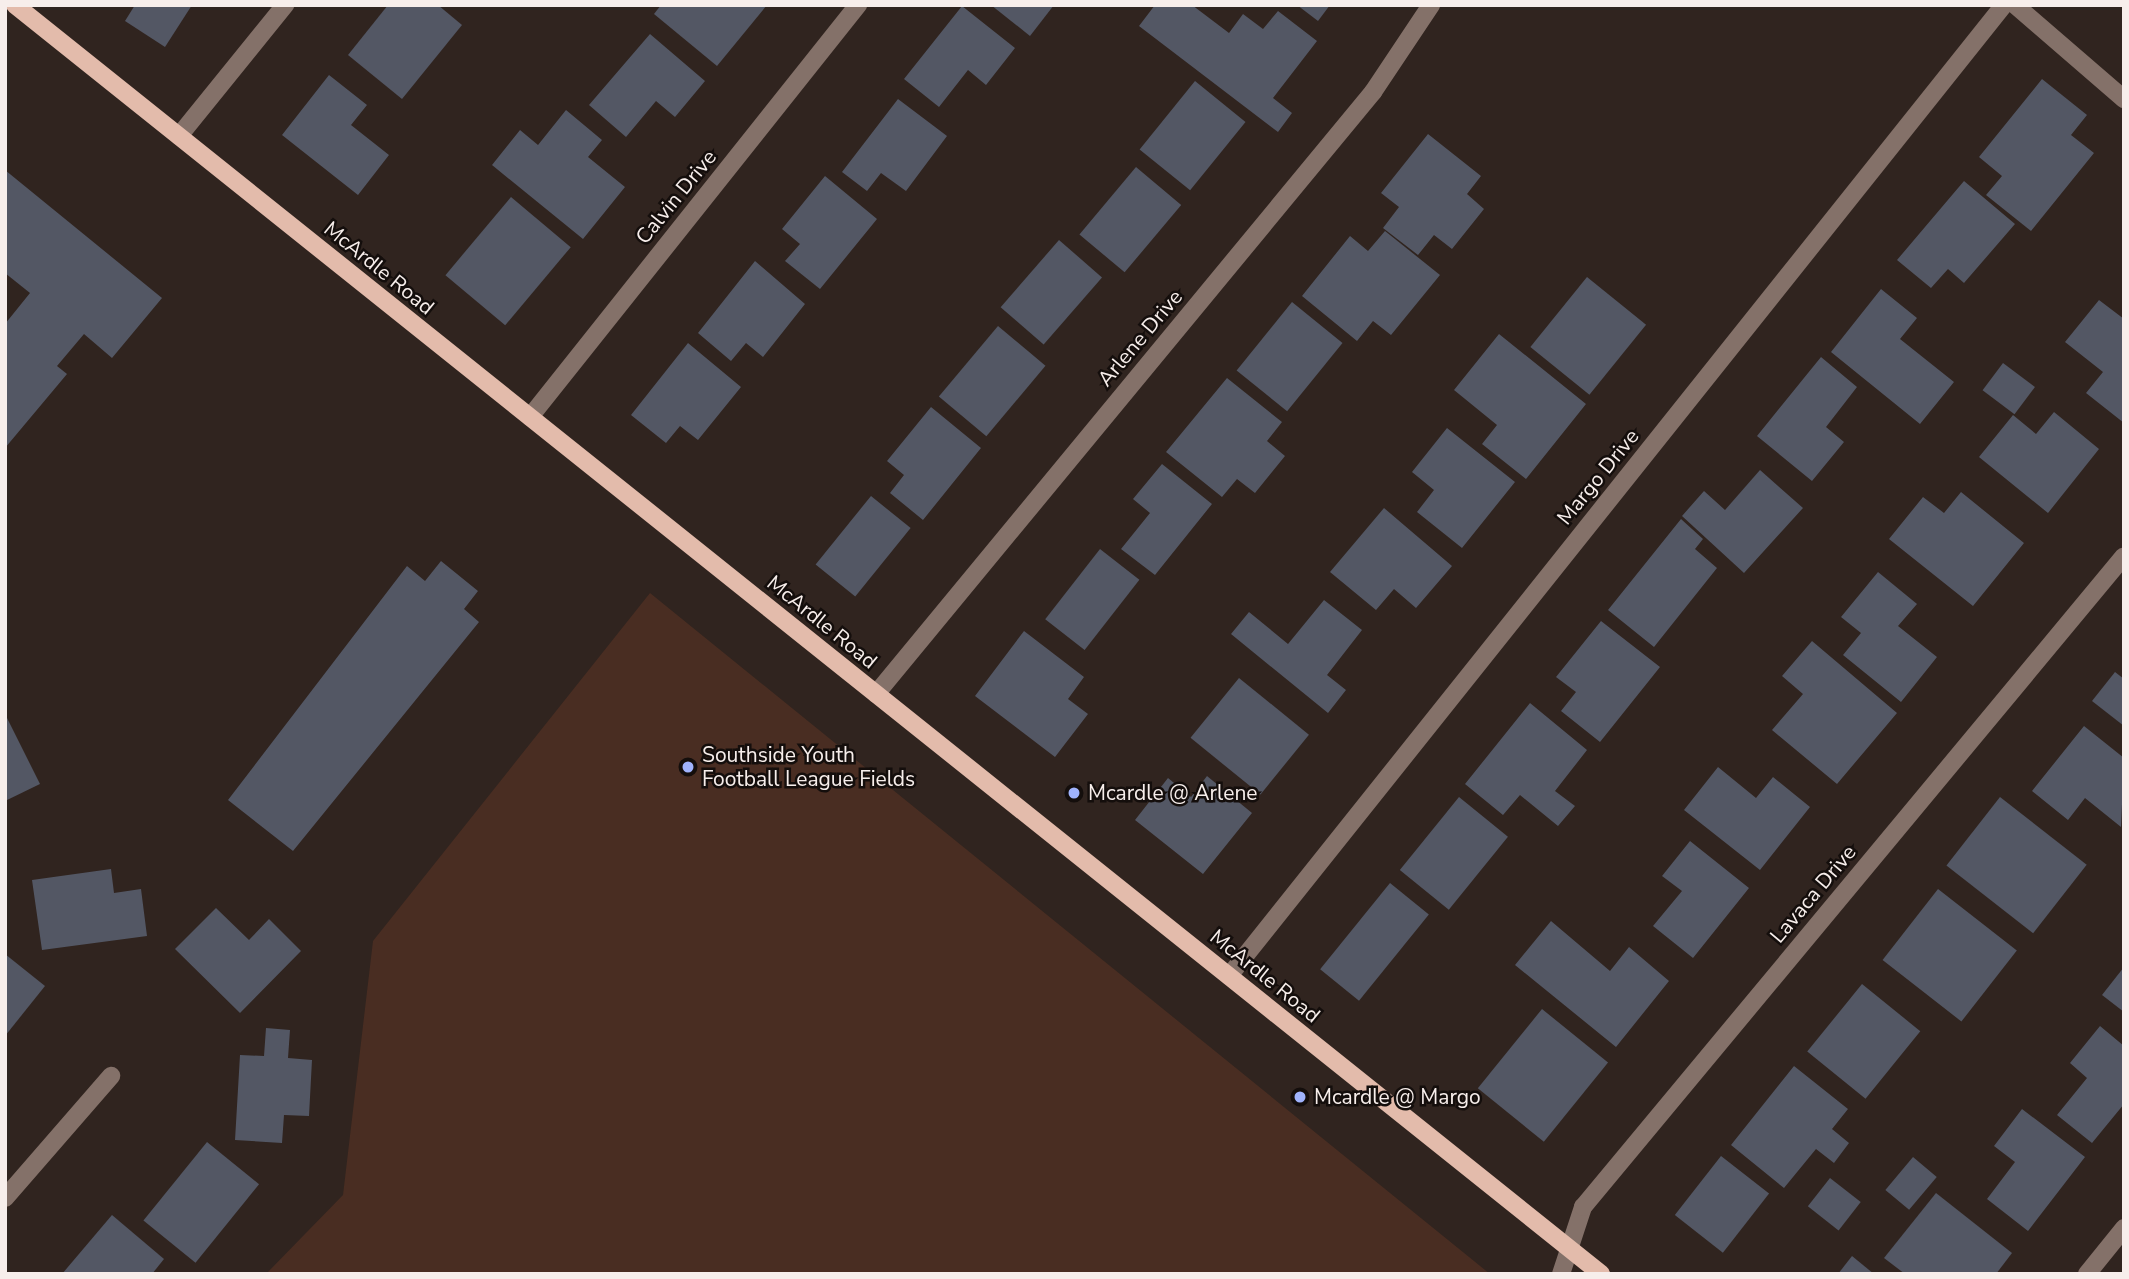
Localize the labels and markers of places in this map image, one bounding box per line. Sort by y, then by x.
place label: Southside Youth Football League Fields [702,742,915,792]
marker: Southside Youth Football League Fields [680,759,696,775]
place label: Mcardle @ Arlene [1088,780,1258,806]
marker: Mcardle @ Arlene [1066,785,1082,801]
place label: Mcardle @ Margo [1314,1084,1481,1110]
marker: Mcardle @ Margo [1292,1089,1308,1105]

